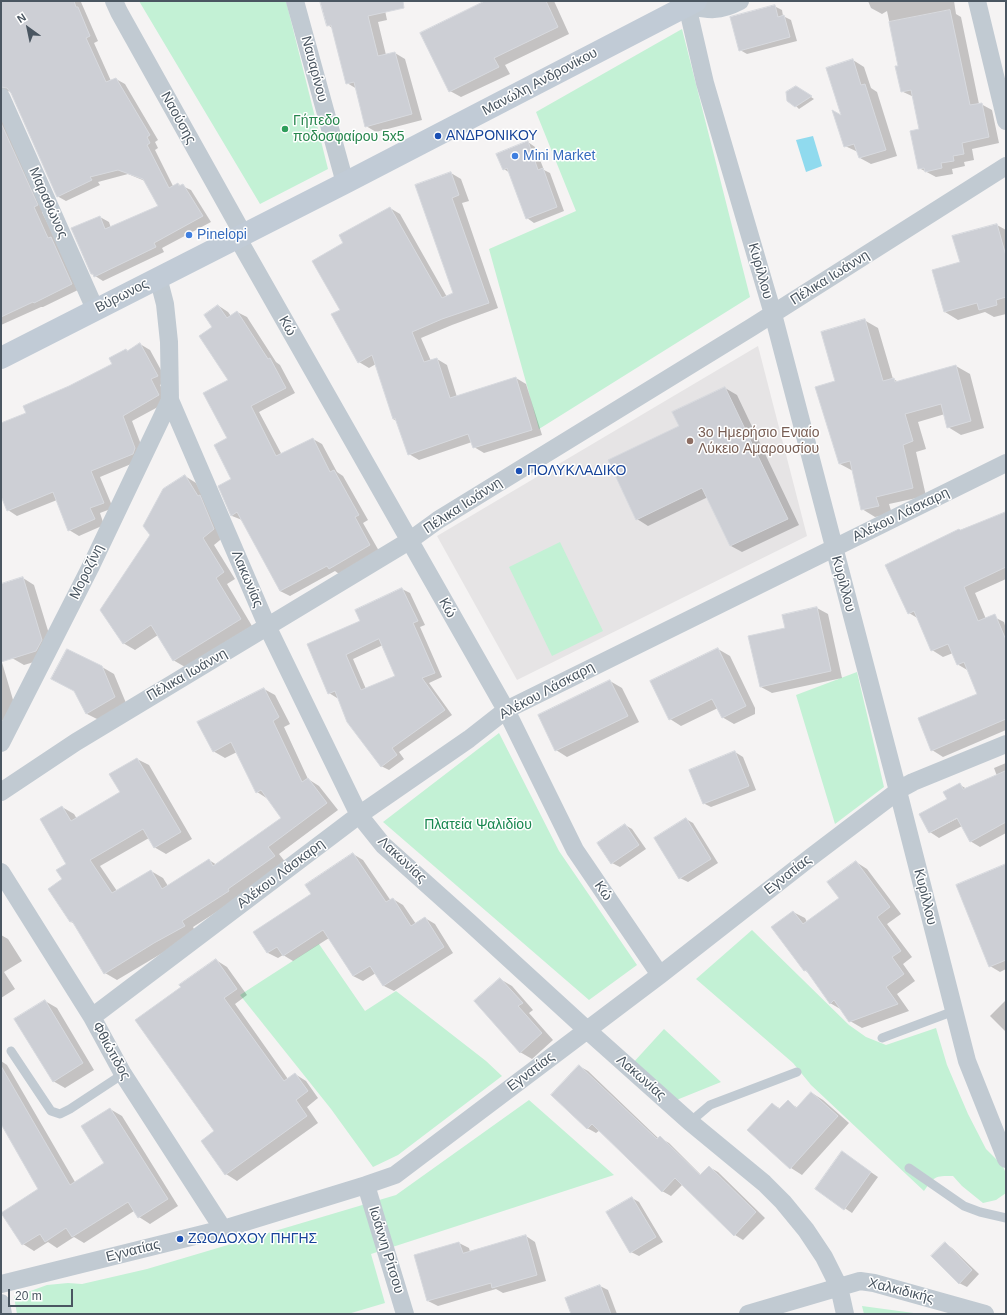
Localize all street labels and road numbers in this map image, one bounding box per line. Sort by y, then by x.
street label: Ναυαρίνου [297,34,331,104]
street label: Μανώλη Ανδρονίκου [480,45,600,119]
street label: Ναούσης [157,89,199,147]
street label: Μαραθώνος [25,165,71,241]
street label: Κυρίλλου [744,241,776,301]
street label: Πέλικα Ιωάννη [787,247,873,309]
street label: Βύρωνος [93,275,151,317]
street label: Κώ [275,313,299,339]
street label: Πέλικα Ιωάννη [421,474,505,538]
street label: Αλέκου Λάσκαρη [850,484,952,546]
street label: Μοροζίνη [66,542,108,602]
street label: Λακωνίας [228,548,266,610]
street label: Κυρίλλου [827,554,859,614]
street label: Κώ [435,595,459,621]
street label: Πέλικα Ιωάννη [144,645,230,705]
street label: Αλέκου Λάσκαρη [496,659,598,723]
street label: Λακωνίας [374,833,430,887]
street label: Αλέκου Λάσκαρη [234,836,328,912]
street label: Εγνατίας [761,851,815,899]
street label: Κυρίλλου [910,867,940,927]
street label: Κώ [590,878,616,904]
street label: Φθιώτιδος [88,1019,134,1083]
street label: Εγνατίας [504,1049,558,1095]
street label: Λακωνίας [613,1052,669,1104]
street label: Ιωάννη Ρίτσου [365,1204,407,1296]
street label: Εγνατίας [104,1236,162,1266]
street label: Χαλκιδικής [866,1275,936,1307]

